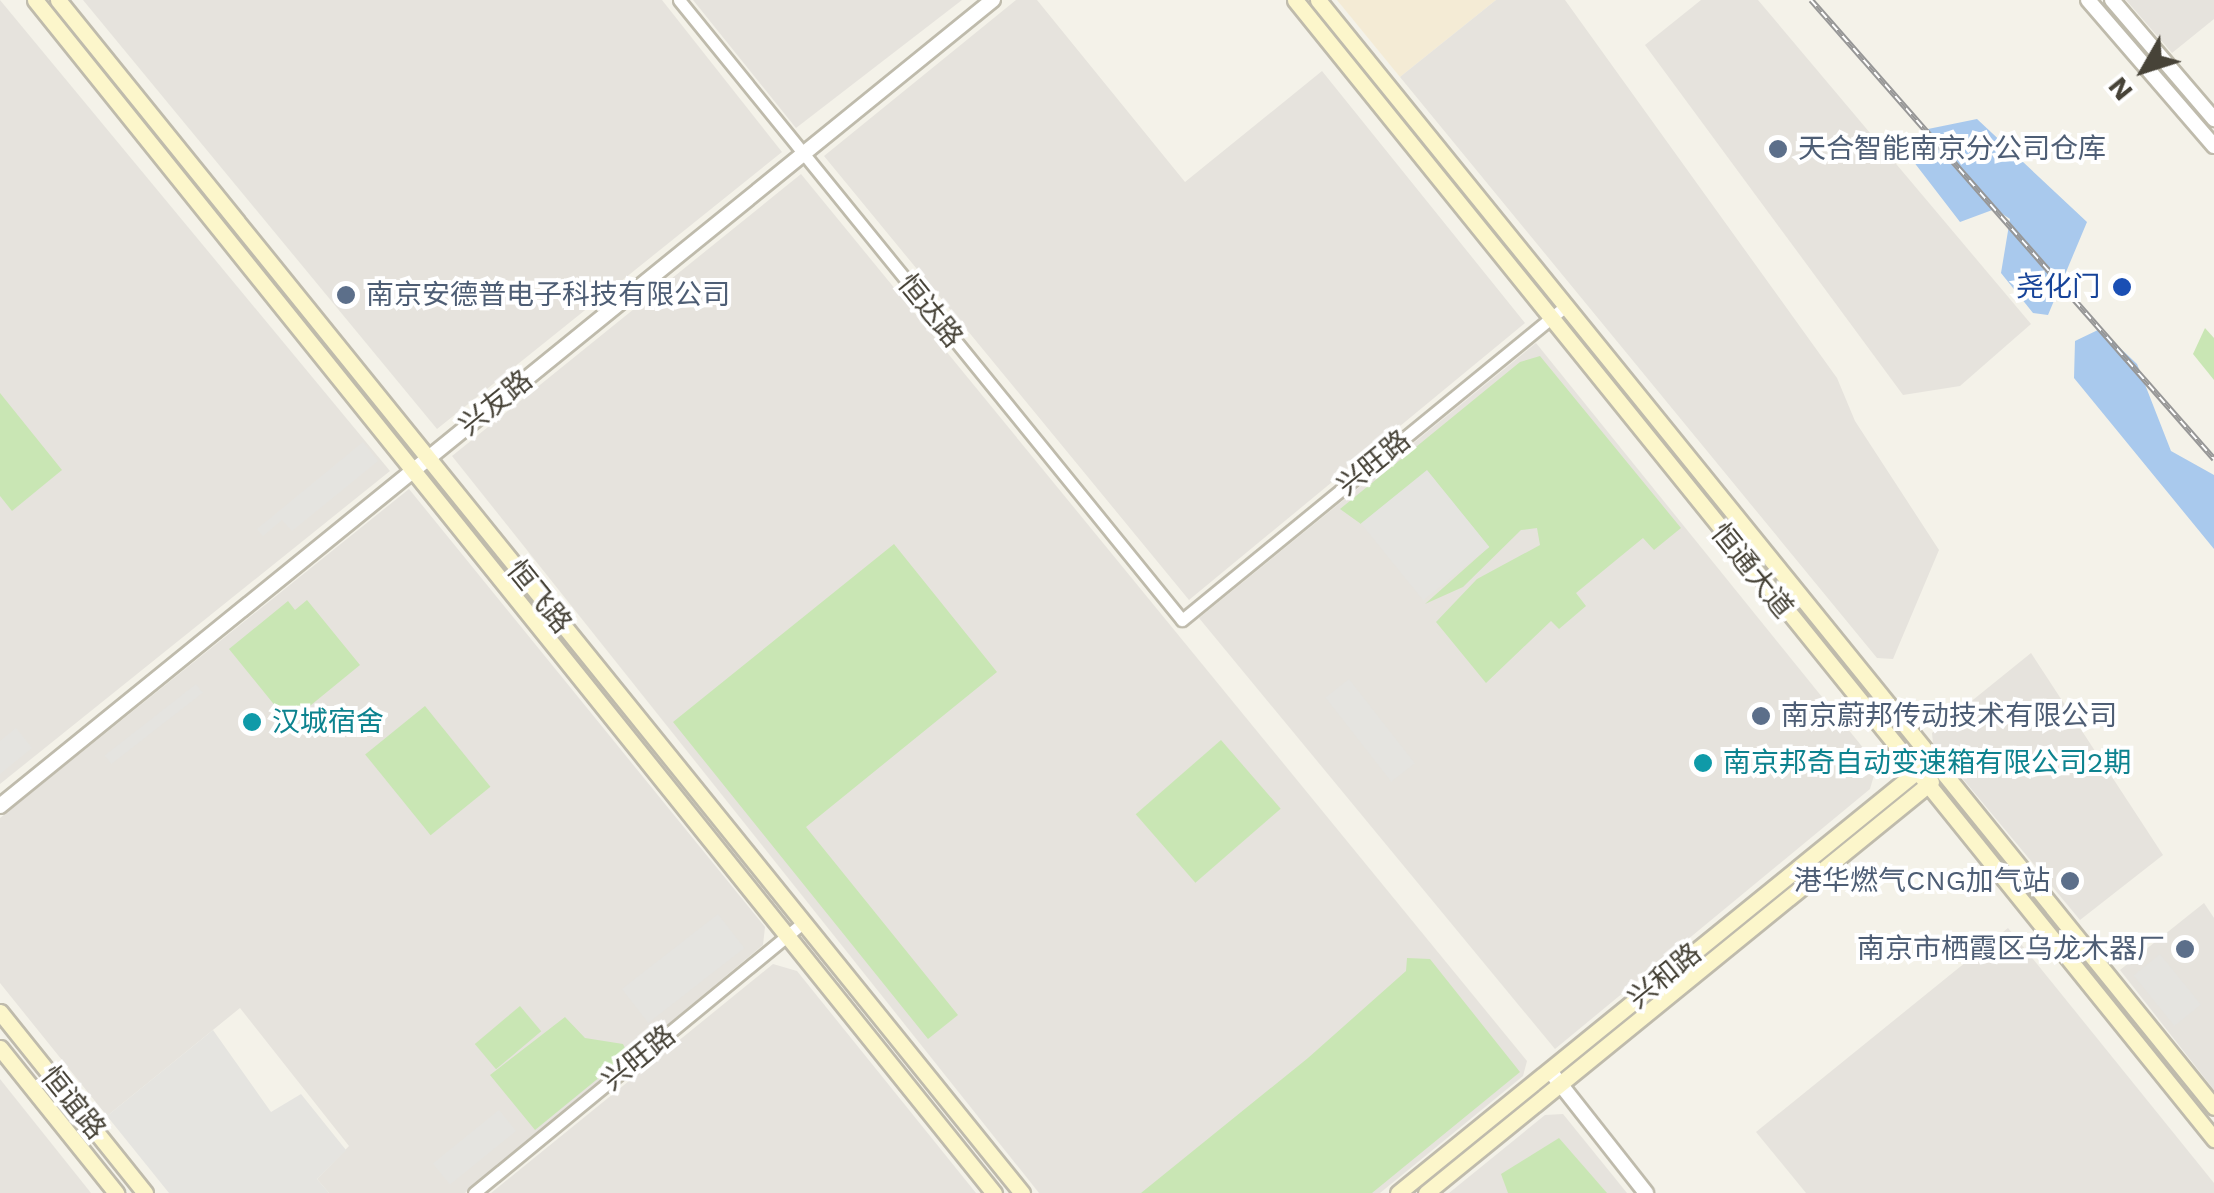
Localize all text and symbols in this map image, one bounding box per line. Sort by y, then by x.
north arrow [2094,20,2194,120]
text: N [2101,71,2140,108]
place label: 天合智能南京分公司仓库 [1798,132,2106,166]
marker: 天合智能南京分公司仓库 [1767,138,1789,160]
street label: 恒达路 [891,268,969,354]
place label: 尧化门 [2016,270,2100,304]
marker: 尧化门 [2109,274,2135,300]
place label: 南京安德普电子科技有限公司 [366,278,730,312]
marker: 南京安德普电子科技有限公司 [335,284,357,306]
street label: 兴友路 [453,364,539,442]
street label: 兴旺路 [1331,424,1417,502]
street label: 恒通大道 [1704,517,1800,625]
street label: 恒飞路 [500,554,578,640]
place label: 南京蔚邦传动技术有限公司 [1781,699,2117,733]
place label: 汉城宿舍 [272,705,384,739]
marker: 南京蔚邦传动技术有限公司 [1750,705,1772,727]
marker: 汉城宿舍 [241,711,263,733]
place label: 南京邦奇自动变速箱有限公司2期 [1723,746,2131,780]
marker: 南京邦奇自动变速箱有限公司2期 [1692,752,1714,774]
place label: 港华燃气CNG加气站 [1794,864,2050,898]
marker: 港华燃气CNG加气站 [2059,870,2081,892]
place label: 南京市栖霞区乌龙木器厂 [1857,932,2165,966]
street label: 兴和路 [1622,937,1708,1015]
marker: 南京市栖霞区乌龙木器厂 [2174,938,2196,960]
street label: 兴旺路 [596,1019,682,1097]
street label: 恒谊路 [34,1060,112,1146]

